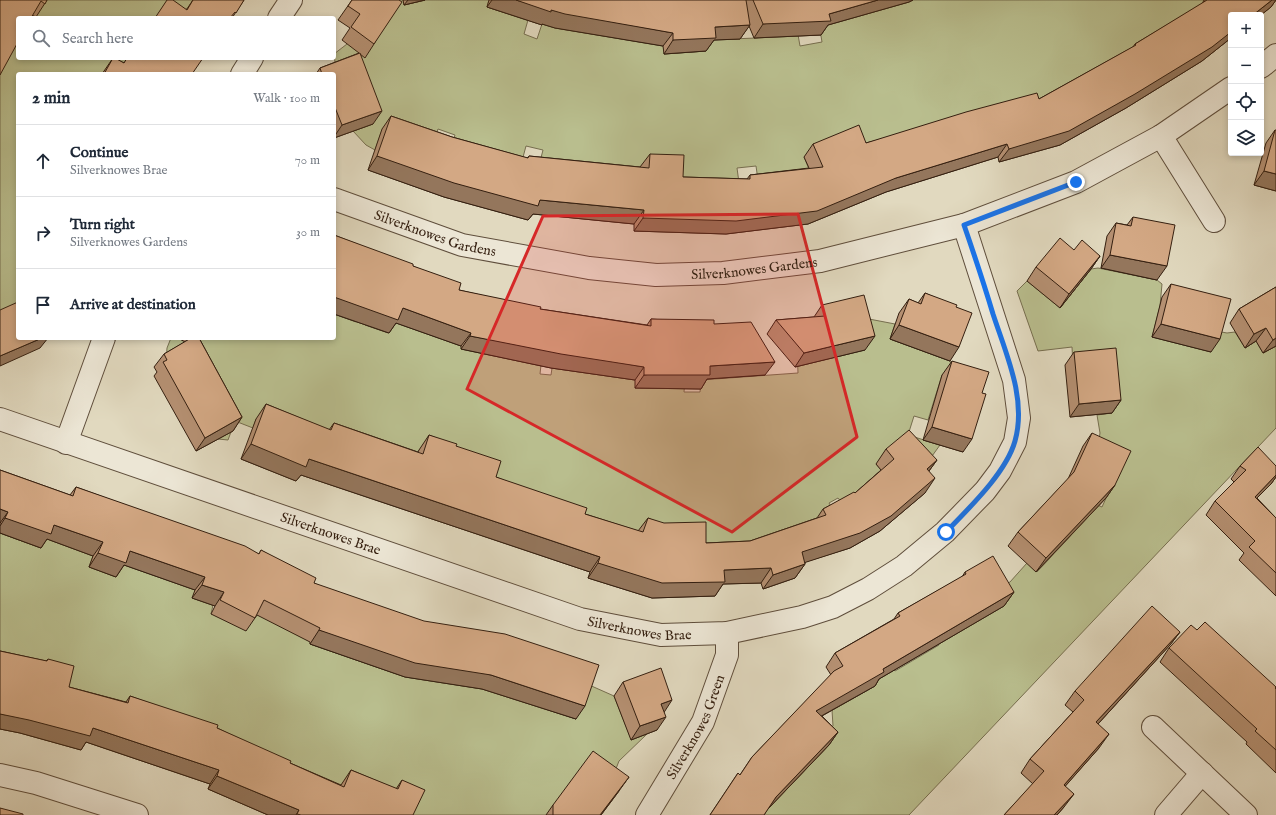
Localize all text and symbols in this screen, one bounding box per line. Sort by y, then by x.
map controls [1228,12,1264,156]
button: + [1228,12,1264,48]
search box [16,16,336,60]
icon: search [30,27,52,49]
text: Search here [62,29,133,48]
button: − [1228,48,1264,84]
button: locate [1228,84,1264,120]
text: 2 min [32,88,70,109]
text: Walk · 100 m [253,90,320,107]
button: layers [1228,120,1264,156]
text: Continue [70,143,128,162]
icon: ahead [32,150,54,172]
text: 70 m [295,152,320,169]
text: Silverknowes Brae [70,162,168,179]
route end [1067,173,1085,191]
street label: Silverknowes Gardens [372,206,497,261]
text: Turn right [70,215,135,234]
icon: right [32,222,54,244]
text: 30 m [296,224,320,241]
text: Silverknowes Gardens [70,234,188,251]
street label: Silverknowes Gardens [691,253,819,284]
icon: arrive [32,294,54,316]
text: Arrive at destination [70,295,196,314]
street label: Silverknowes Brae [278,508,384,560]
route start [937,523,955,541]
street label: Silverknowes Brae [586,613,692,645]
street label: Silverknowes Green [663,672,729,783]

